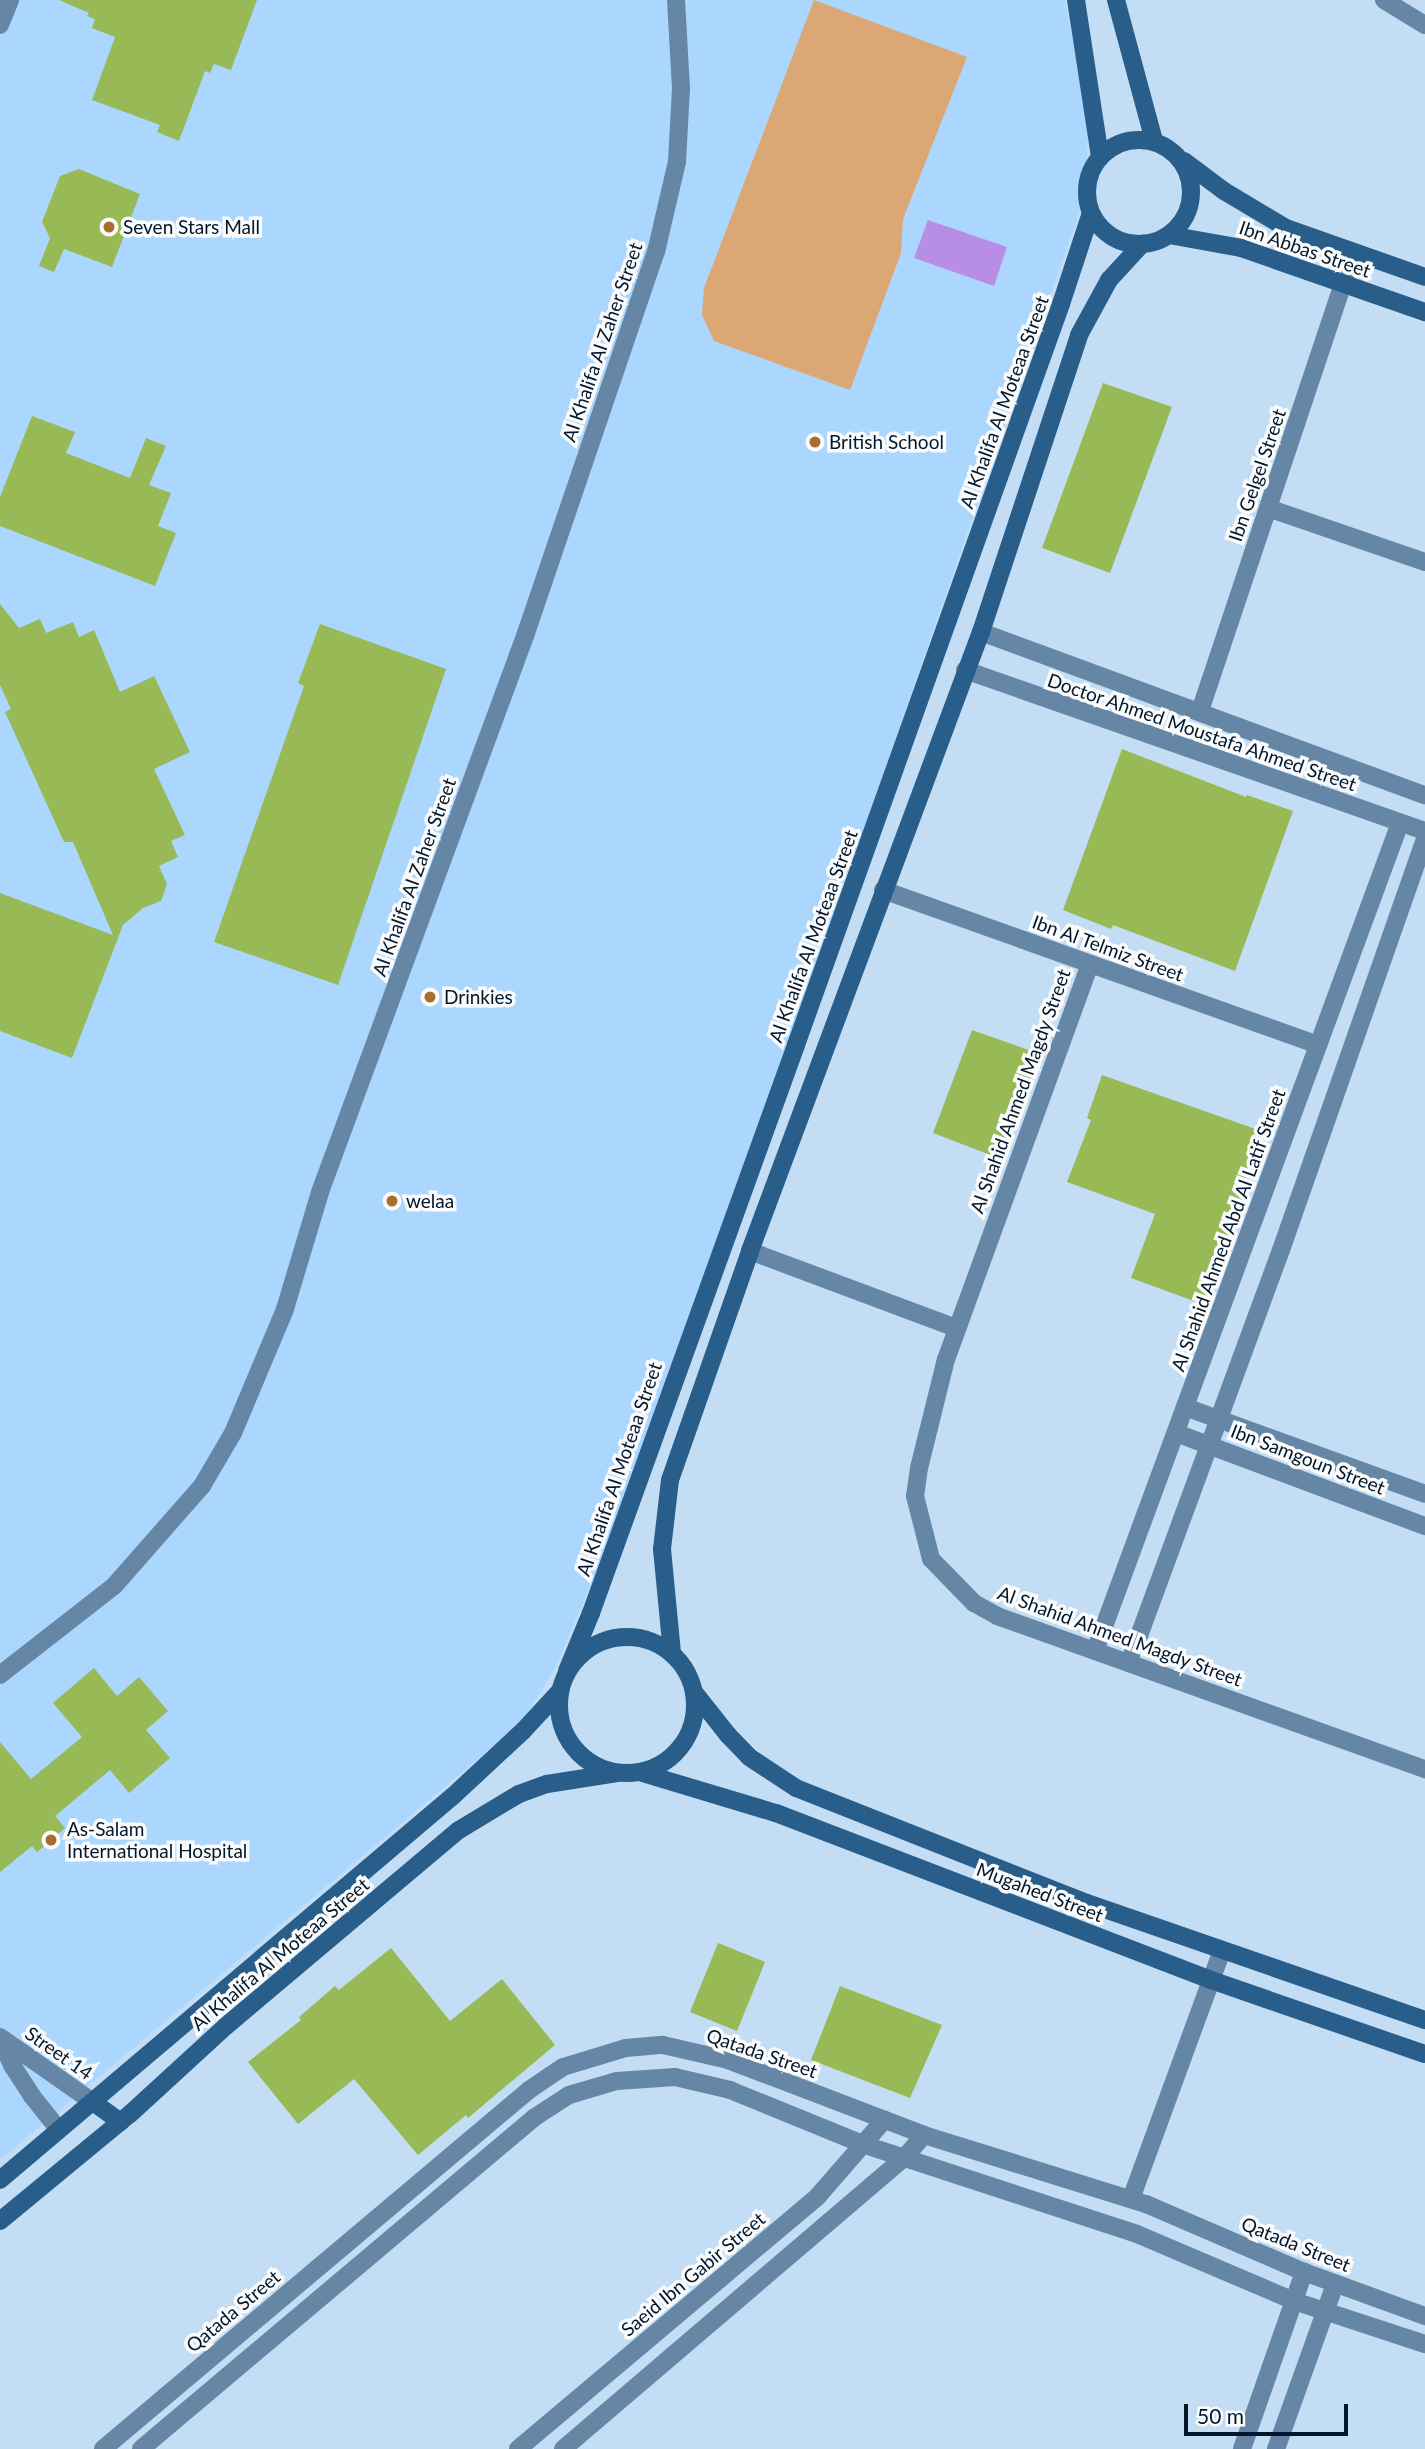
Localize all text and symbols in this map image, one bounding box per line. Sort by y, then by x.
place label: Seven Stars Mall [123,216,260,238]
street label: Ibn Abbas Street [1236,216,1374,282]
marker: Seven Stars Mall [101,219,117,235]
street label: Al Khalifa Al Zaher Street [557,239,647,445]
street label: Al Khalifa Al Moteaa Street [955,292,1053,512]
street label: Ibn Gelgel Street [1224,406,1290,544]
place label: British School [829,431,944,453]
marker: British School [807,434,823,450]
street label: Doctor Ahmed Moustafa Ahmed Street [1044,668,1360,796]
street label: Al Khalifa Al Zaher Street [367,774,461,980]
street label: Al Khalifa Al Moteaa Street [764,826,862,1046]
street label: Ibn Al Telmiz Street [1029,910,1187,986]
street label: Al Shahid Ahmed Magdy Street [965,965,1075,1217]
place label: Drinkies [444,986,513,1008]
marker: Drinkies [422,989,438,1005]
street label: Al Shahid Ahmed Abd Al Latif Street [1166,1085,1290,1375]
place label: welaa [406,1190,454,1212]
marker: welaa [384,1193,400,1209]
street label: Al Khalifa Al Moteaa Street [572,1359,666,1579]
street label: Ibn Samgoun Street [1228,1419,1388,1499]
street label: Al Shahid Ahmed Magdy Street [994,1581,1246,1691]
place label: As-Salam International Hospital [67,1818,247,1862]
marker: As-Salam International Hospital [41,1830,61,1850]
street label: Mugahed Street [974,1857,1106,1927]
street label: Al Khalifa Al Moteaa Street [186,1873,374,2035]
street label: Street 14 [21,2022,97,2084]
street label: Qatada Street [704,2023,820,2083]
street label: Saeid Ibn Gabir Street [616,2207,770,2341]
street label: Qatada Street [1238,2212,1354,2276]
street label: Qatada Street [181,2265,285,2357]
scale bar [1187,2390,1352,2434]
text: 50 m [1197,2403,1244,2428]

